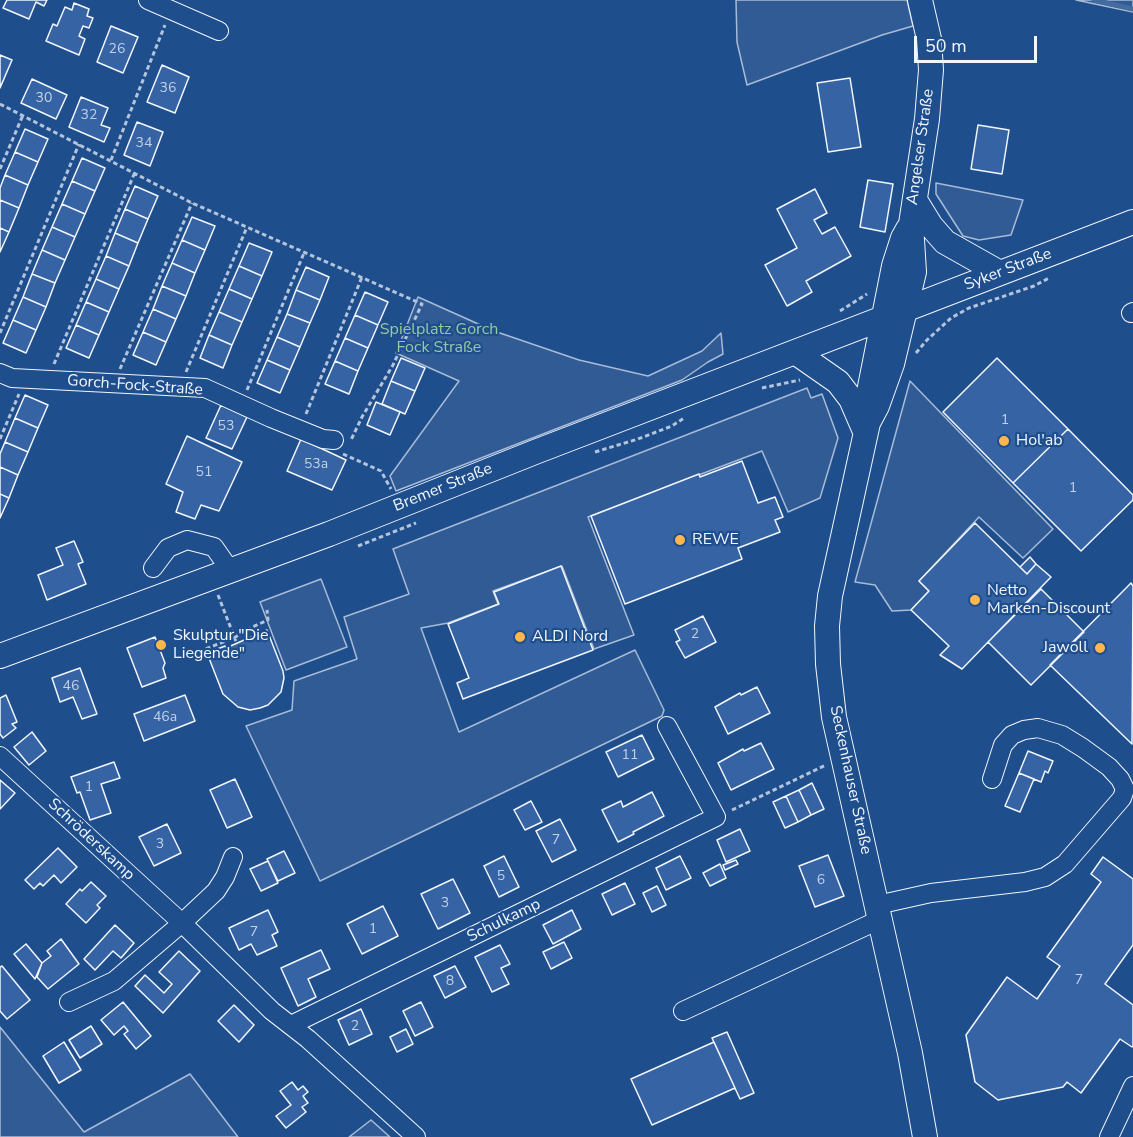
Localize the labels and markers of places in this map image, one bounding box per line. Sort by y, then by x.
place label: Hol'ab [1016,431,1063,451]
marker: Hol'ab [997,434,1011,448]
place label: REWE [692,530,739,550]
marker: REWE [673,533,687,547]
place label: Netto Marken-Discount [987,581,1110,619]
marker: Netto Marken-Discount [968,593,982,607]
place label: Skulptur "Die Liegende" [173,626,269,664]
place label: ALDI Nord [532,627,608,647]
marker: ALDI Nord [513,630,527,644]
marker: Skulptur "Die Liegende" [154,638,168,652]
place label: Jawoll [1043,638,1088,658]
marker: Jawoll [1093,641,1107,655]

